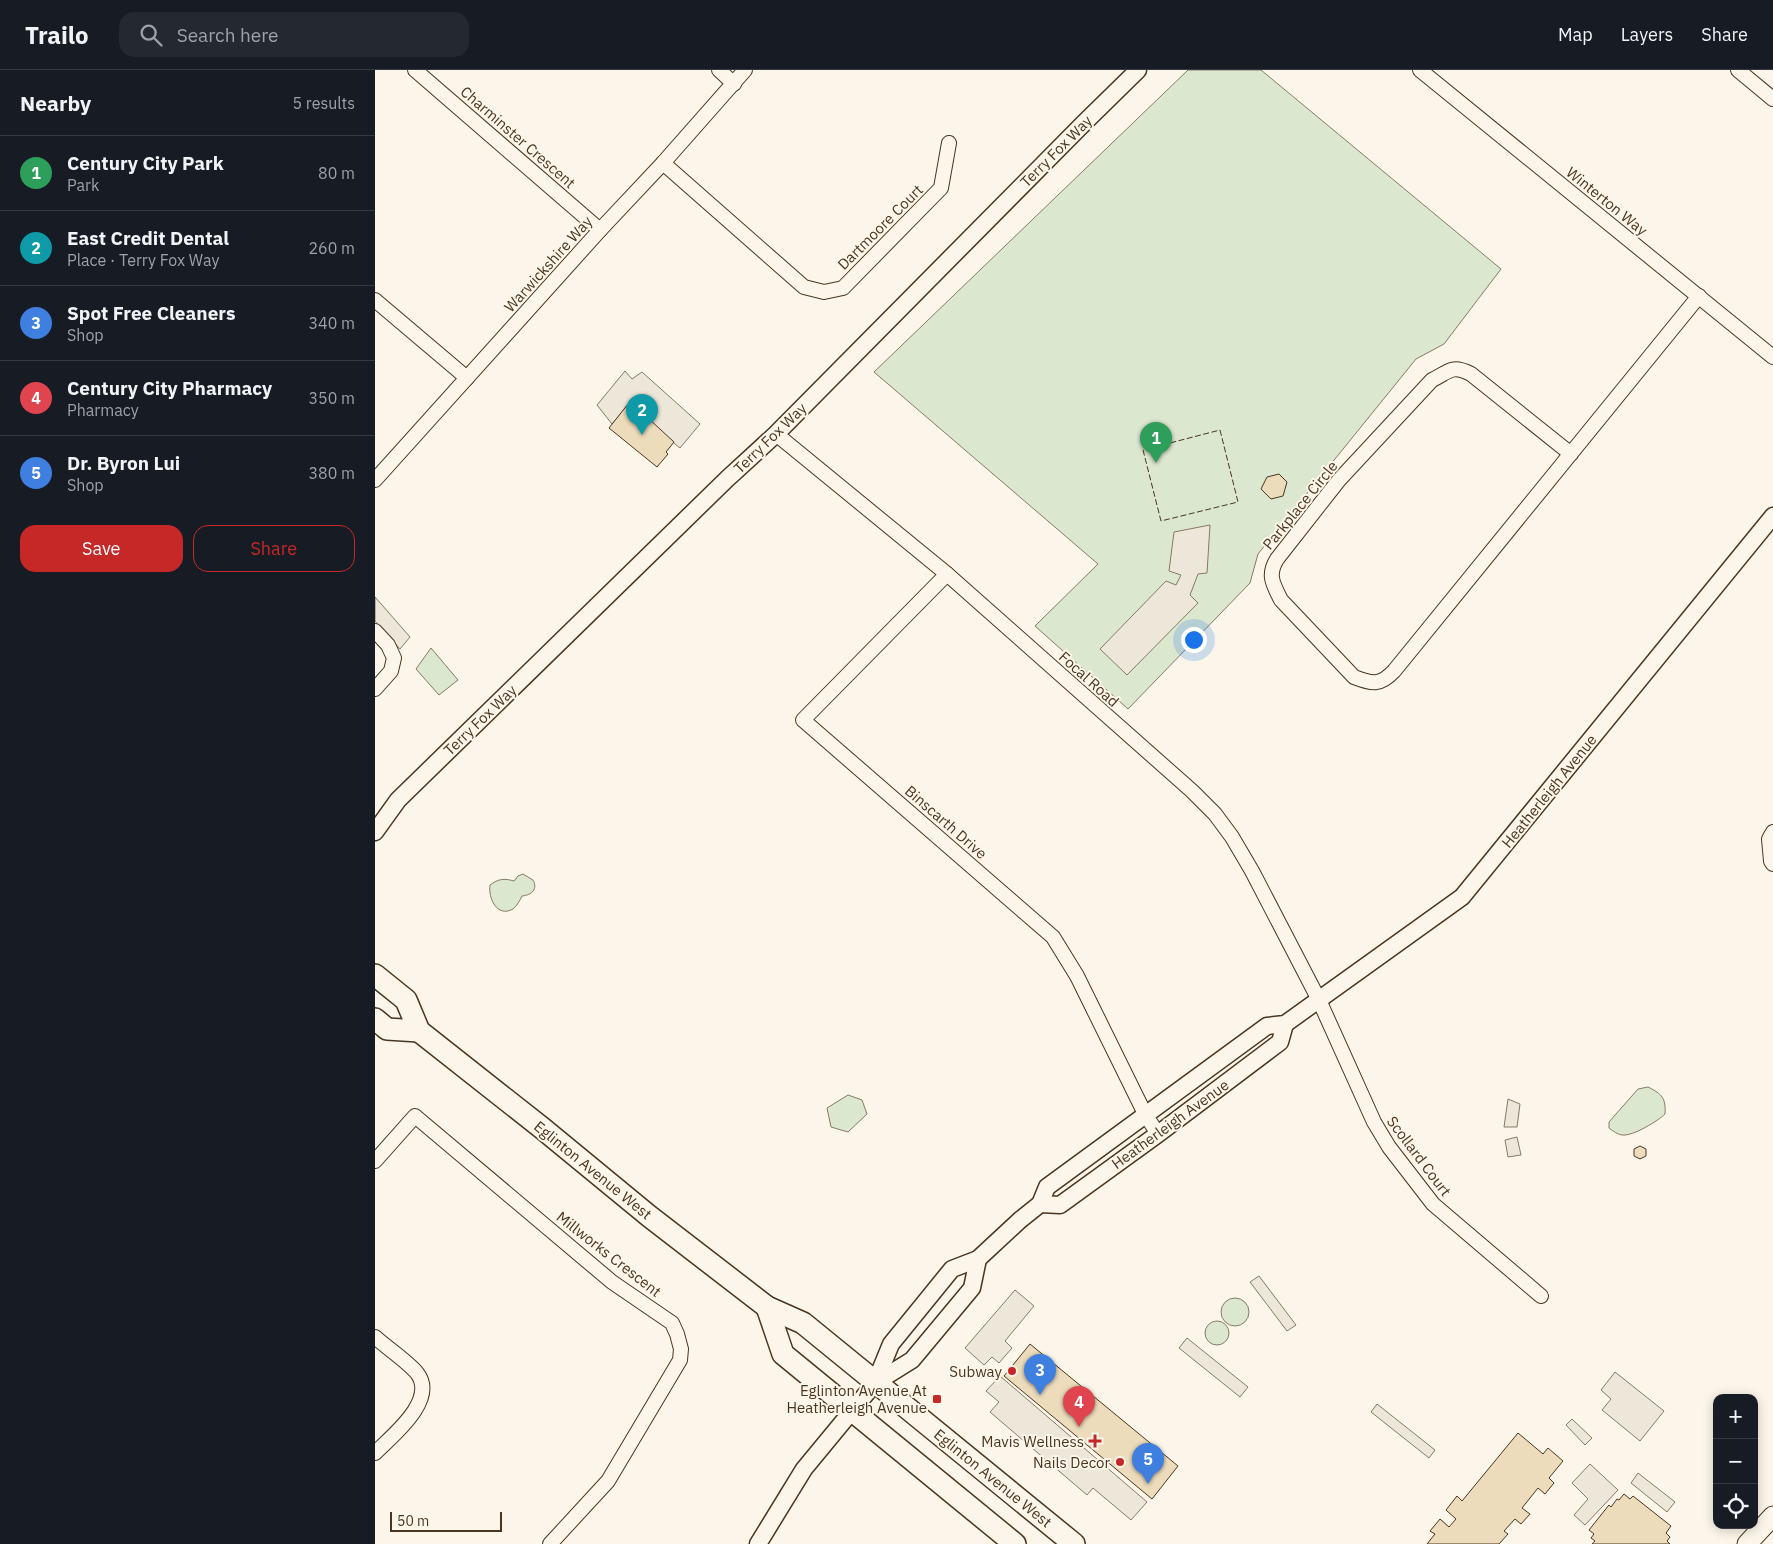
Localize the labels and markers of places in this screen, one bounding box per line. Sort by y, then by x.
pin: 2 [626,394,658,435]
pin: 1 [1140,422,1172,463]
pin: 3 [1024,1354,1056,1395]
place label: Subway [949,1362,1003,1381]
marker: Subway [1006,1365,1018,1377]
place label: Eglinton Avenue At Heatherleigh Avenue [786,1381,927,1417]
pin: 4 [1063,1386,1095,1427]
marker: Eglinton Avenue At Heatherleigh Avenue [931,1393,943,1405]
place label: Mavis Wellness [981,1432,1084,1451]
marker: Mavis Wellness [1088,1434,1102,1448]
pin: 5 [1132,1443,1164,1484]
place label: Nails Decor [1033,1453,1110,1472]
marker: Nails Decor [1114,1456,1126,1468]

